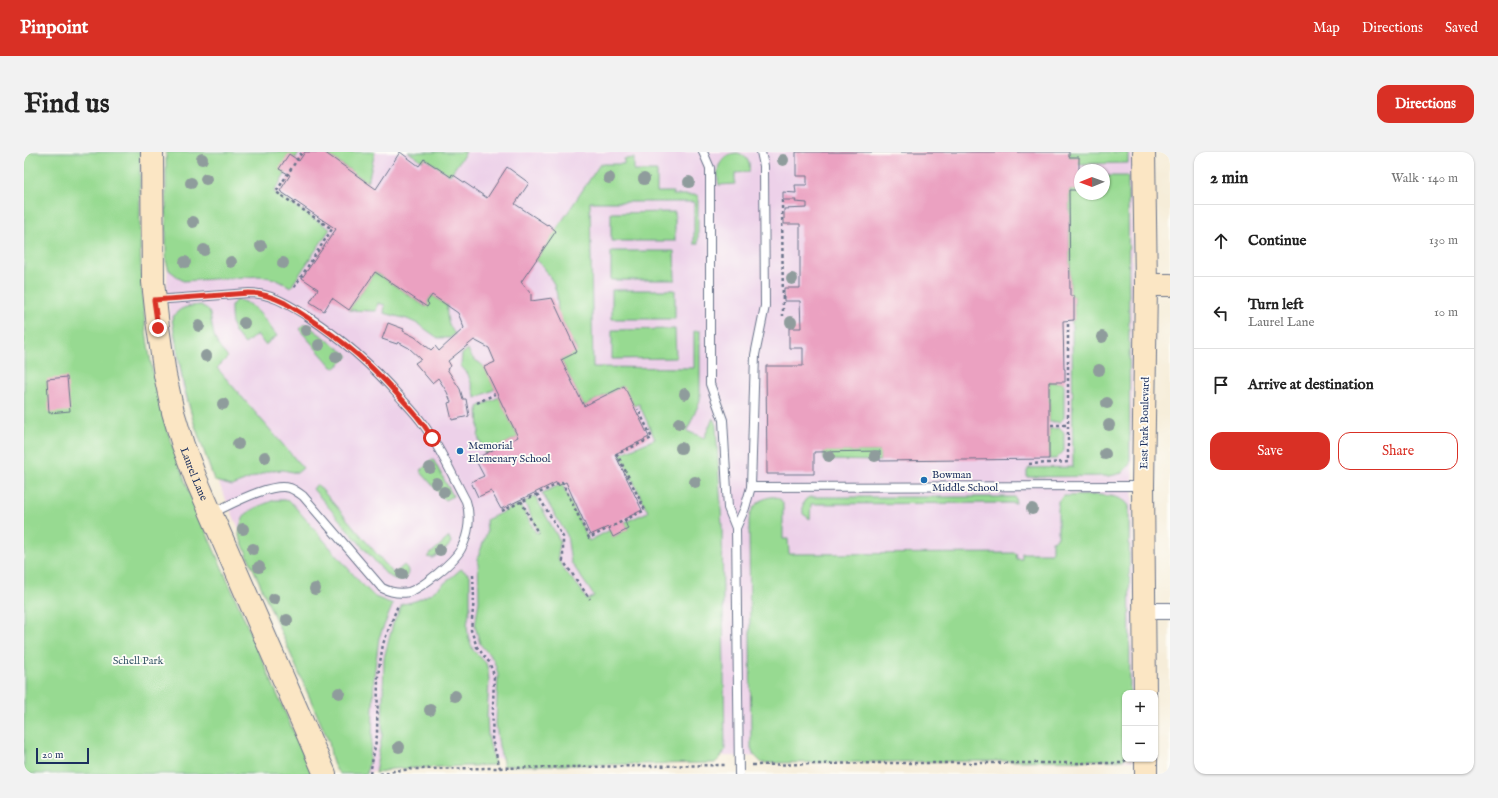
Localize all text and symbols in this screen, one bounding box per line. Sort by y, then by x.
text: Pinpoint [20,16,88,40]
text: Map [1313,19,1340,37]
text: Directions [1362,19,1423,37]
text: Saved [1445,19,1478,37]
button: Directions [1377,85,1474,123]
text: Find us [24,87,110,122]
north arrow [1074,164,1110,200]
text: 2 min [1210,168,1248,189]
text: Walk · 140 m [1391,170,1458,187]
icon: ahead [1210,230,1232,252]
text: Continue [1248,231,1306,250]
text: 130 m [1429,232,1458,249]
text: Turn left [1248,295,1304,314]
icon: left [1210,302,1232,324]
text: 10 m [1434,304,1458,321]
text: Laurel Lane [1248,314,1315,331]
route end [149,319,167,337]
icon: arrive [1210,374,1232,396]
text: Arrive at destination [1248,375,1374,394]
street label: East Park Boulevard [1137,377,1153,469]
route start [423,429,441,447]
button: Save [1210,432,1330,470]
button: Share [1338,432,1458,470]
place label: Memorial Elemenary School [468,439,551,466]
street label: Laurel Lane [176,445,211,503]
marker: Memorial Elemenary School [455,446,465,456]
place label: Bowman Middle School [932,468,998,495]
marker: Bowman Middle School [919,475,929,485]
park label: Schell Park [113,654,163,668]
map controls [1122,690,1158,762]
button: + [1122,690,1158,726]
button: − [1122,726,1158,762]
scale bar [36,746,89,765]
text: 20 m [42,748,63,762]

